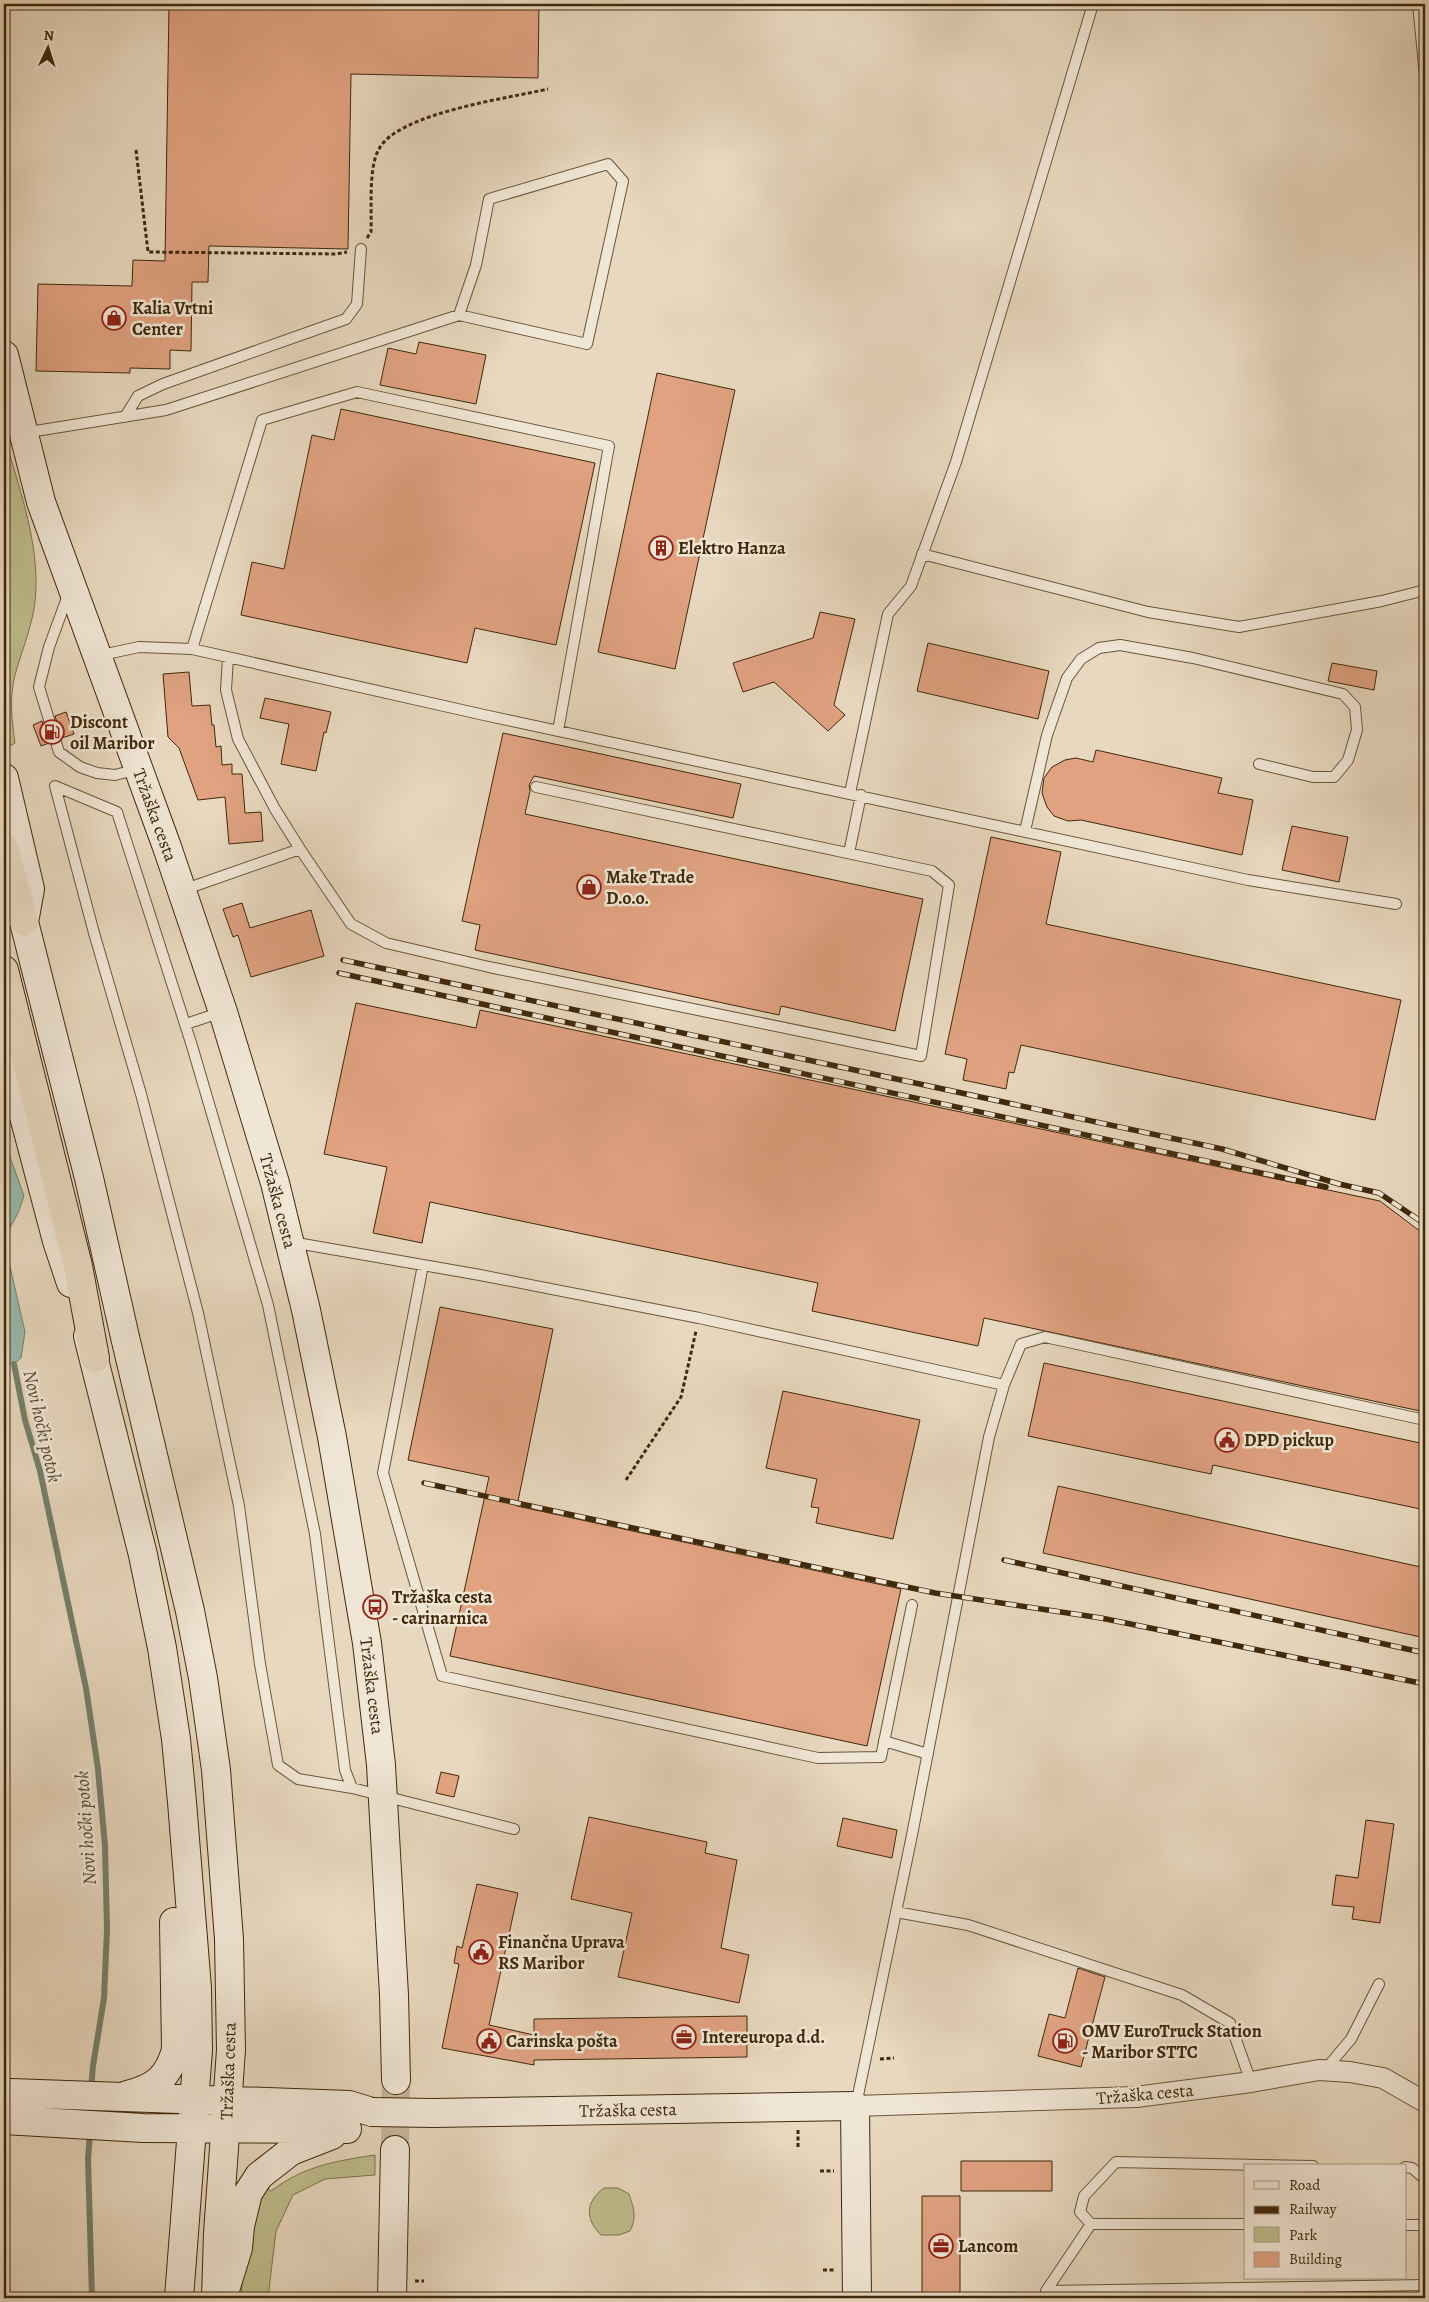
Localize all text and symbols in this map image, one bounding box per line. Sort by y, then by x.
north arrow [22,22,72,72]
text: N [43,26,55,45]
place label: Kalia Vrtni Center [132,296,213,341]
shop icon: Kalia Vrtni Center [101,305,127,331]
building icon: Elektro Hanza [648,535,674,561]
place label: Elektro Hanza [678,536,786,560]
place label: Discont oil Maribor [70,710,155,755]
fuel station icon: Discont oil Maribor [39,719,65,745]
street label: Tržaška cesta [127,765,183,866]
place label: Make Trade D.o.o. [606,865,694,910]
shop icon: Make Trade D.o.o. [576,874,602,900]
street label: Tržaška cesta [254,1151,302,1252]
water label: Novi hočki potok [16,1367,68,1485]
public building icon: DPD pickup [1214,1427,1240,1453]
place label: DPD pickup [1244,1428,1334,1452]
place label: Tržaška cesta - carinarnica [392,1585,493,1630]
bus stop icon: Tržaška cesta - carinarnica [362,1594,388,1620]
street label: Tržaška cesta [354,1636,390,1737]
water label: Novi hočki potok [69,1770,103,1886]
place label: Finančna Uprava RS Maribor [498,1930,625,1975]
public building icon: Finančna Uprava RS Maribor [468,1939,494,1965]
place label: OMV EuroTruck Station - Maribor STTC [1082,2019,1262,2064]
street label: Tržaška cesta [214,2021,242,2120]
office icon: Intereuropa d.d. [671,2024,697,2050]
place label: Intereuropa d.d. [702,2025,825,2049]
public building icon: Carinska pošta [476,2028,502,2054]
fuel station icon: OMV EuroTruck Station - Maribor STTC [1052,2028,1078,2054]
place label: Carinska pošta [506,2029,618,2053]
street label: Tržaška cesta [1095,2078,1195,2110]
street label: Tržaška cesta [579,2097,678,2123]
legend [1244,2164,1406,2280]
text: Road [1289,2175,1321,2195]
text: Railway [1289,2199,1337,2219]
text: Park [1289,2225,1318,2245]
office icon: Lancom [928,2233,954,2259]
place label: Lancom [958,2234,1018,2258]
text: Building [1289,2249,1342,2269]

